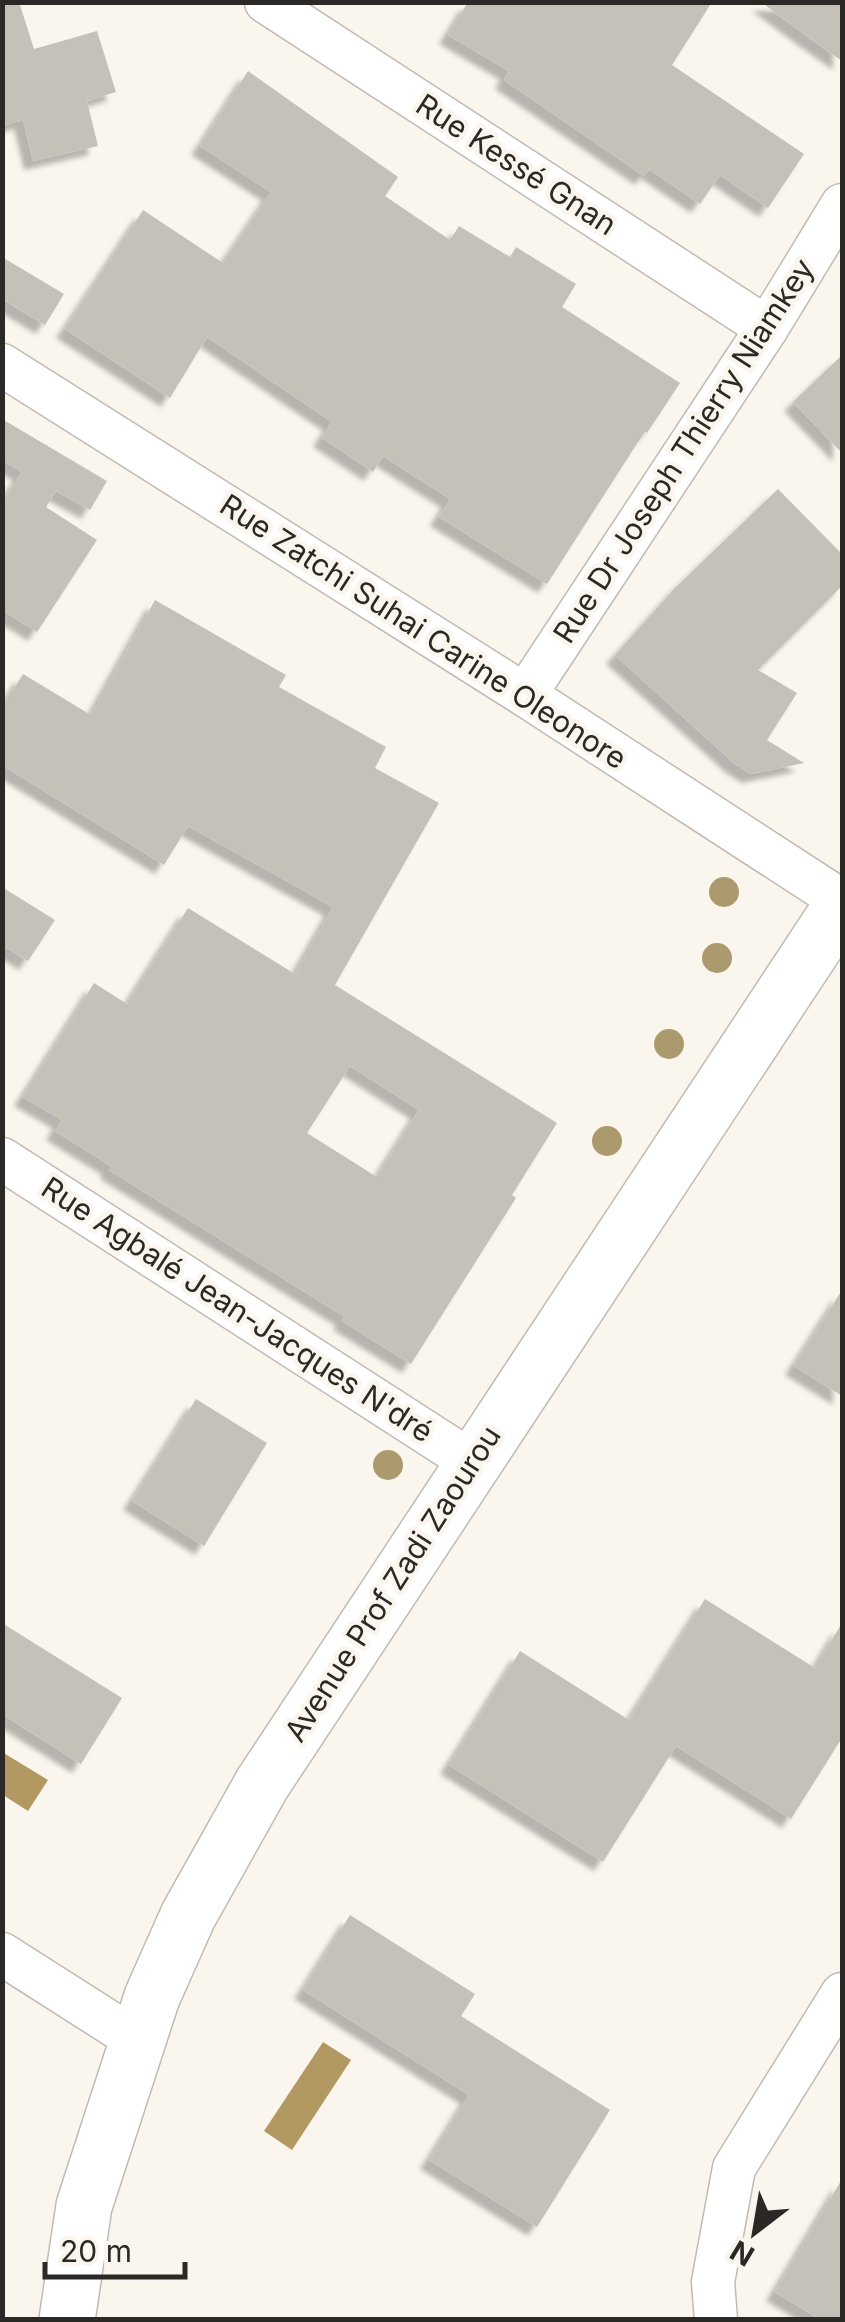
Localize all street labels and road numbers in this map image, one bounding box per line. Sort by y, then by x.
street label: Rue Kessé Gnan [410,86,624,242]
street label: Rue Dr Joseph Thierry Niamkey [545,252,821,649]
street label: Rue Zatchi Suhai Carine Oleonore [214,486,633,776]
street label: Rue Agbalé Jean-Jacques N'dré [35,1169,440,1449]
street label: Avenue Prof Zadi Zaourou [277,1419,508,1748]

